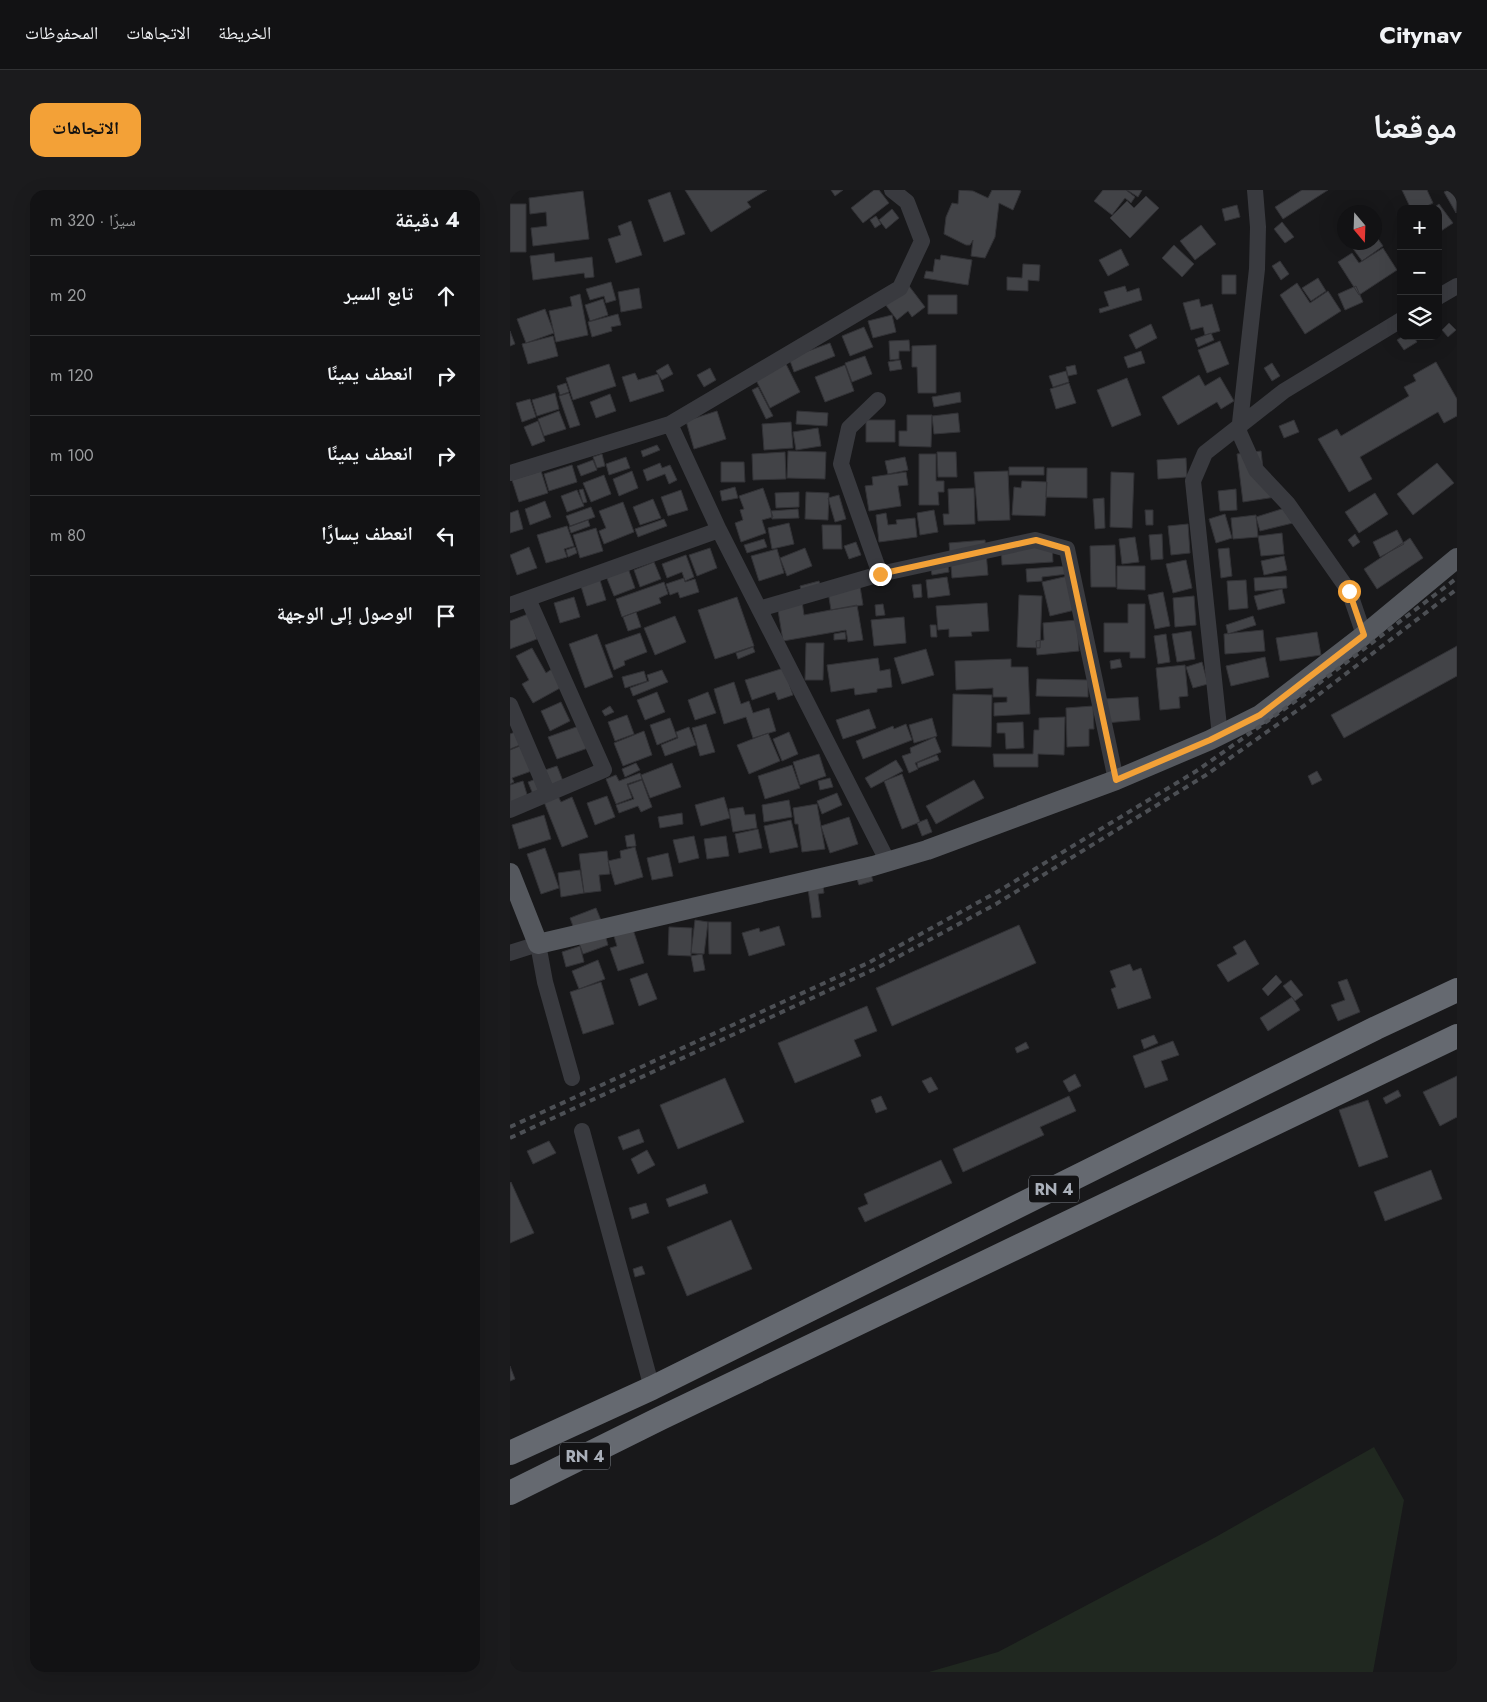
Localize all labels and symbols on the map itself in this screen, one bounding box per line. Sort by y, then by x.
north arrow [1337,205,1382,250]
route end [869,563,892,586]
route start [1338,580,1361,603]
road number: RN 4 [1029,1176,1079,1202]
road number: RN 4 [560,1442,610,1470]

